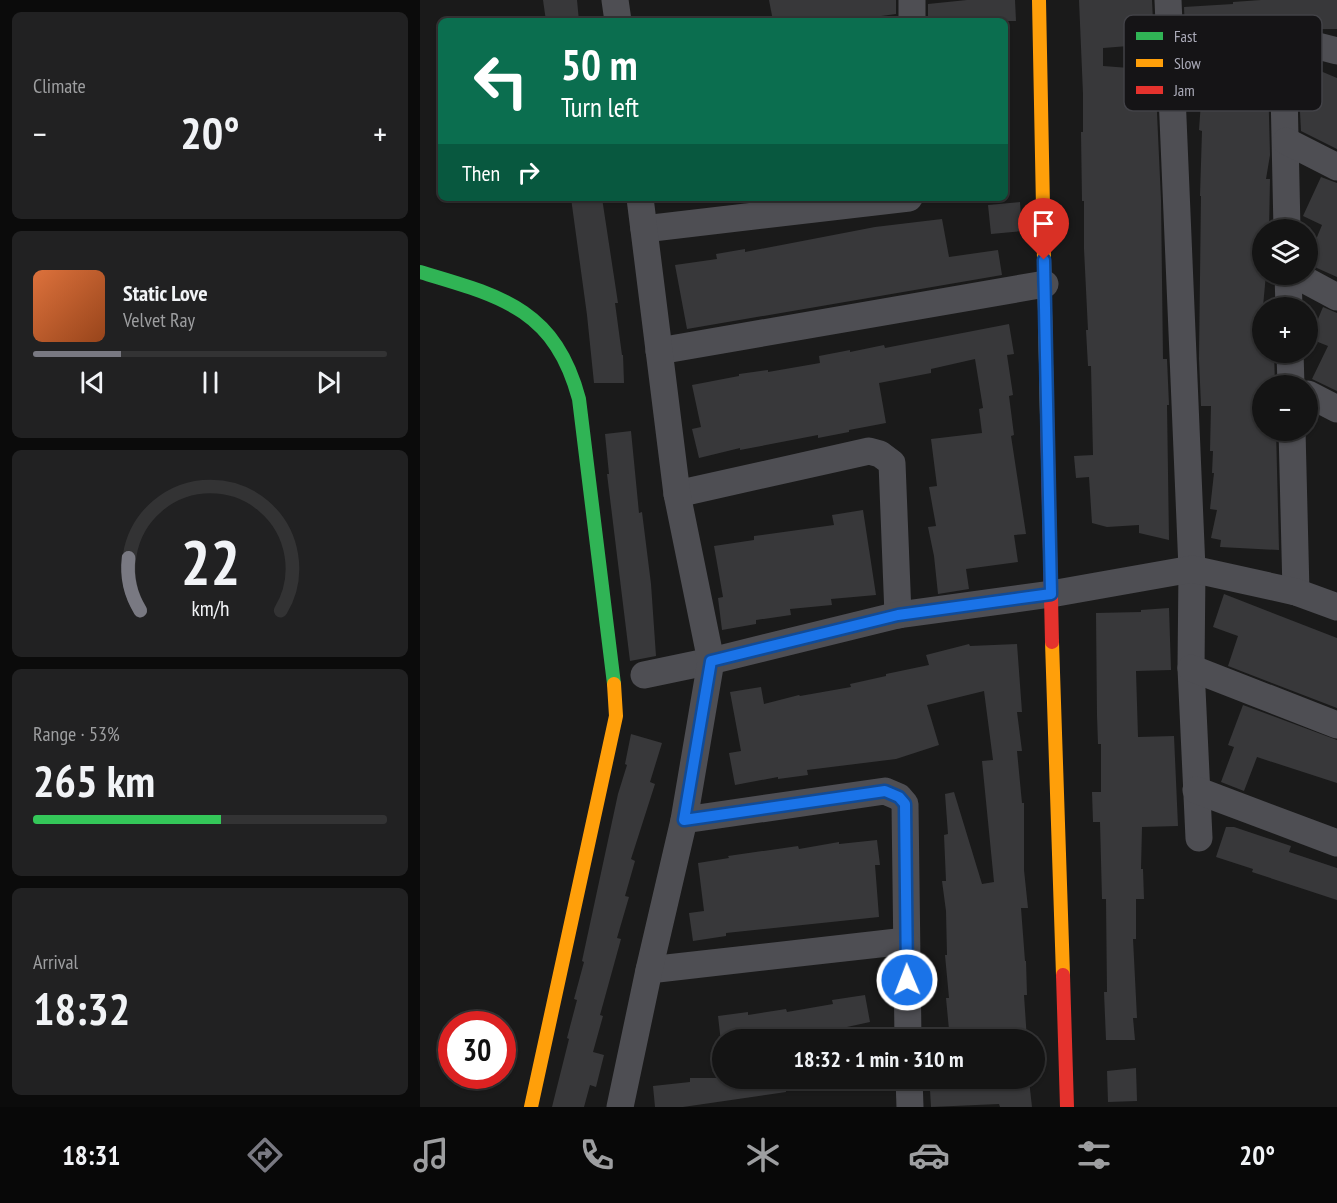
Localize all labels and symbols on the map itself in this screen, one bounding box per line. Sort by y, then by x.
legend [1124,15,1322,111]
text: Fast [1174,26,1197,46]
text: Slow [1174,53,1201,73]
text: Jam [1173,80,1195,100]
pin [1018,198,1069,260]
position arrow [875,948,939,1012]
speed limit sign: 30 [438,1011,516,1089]

